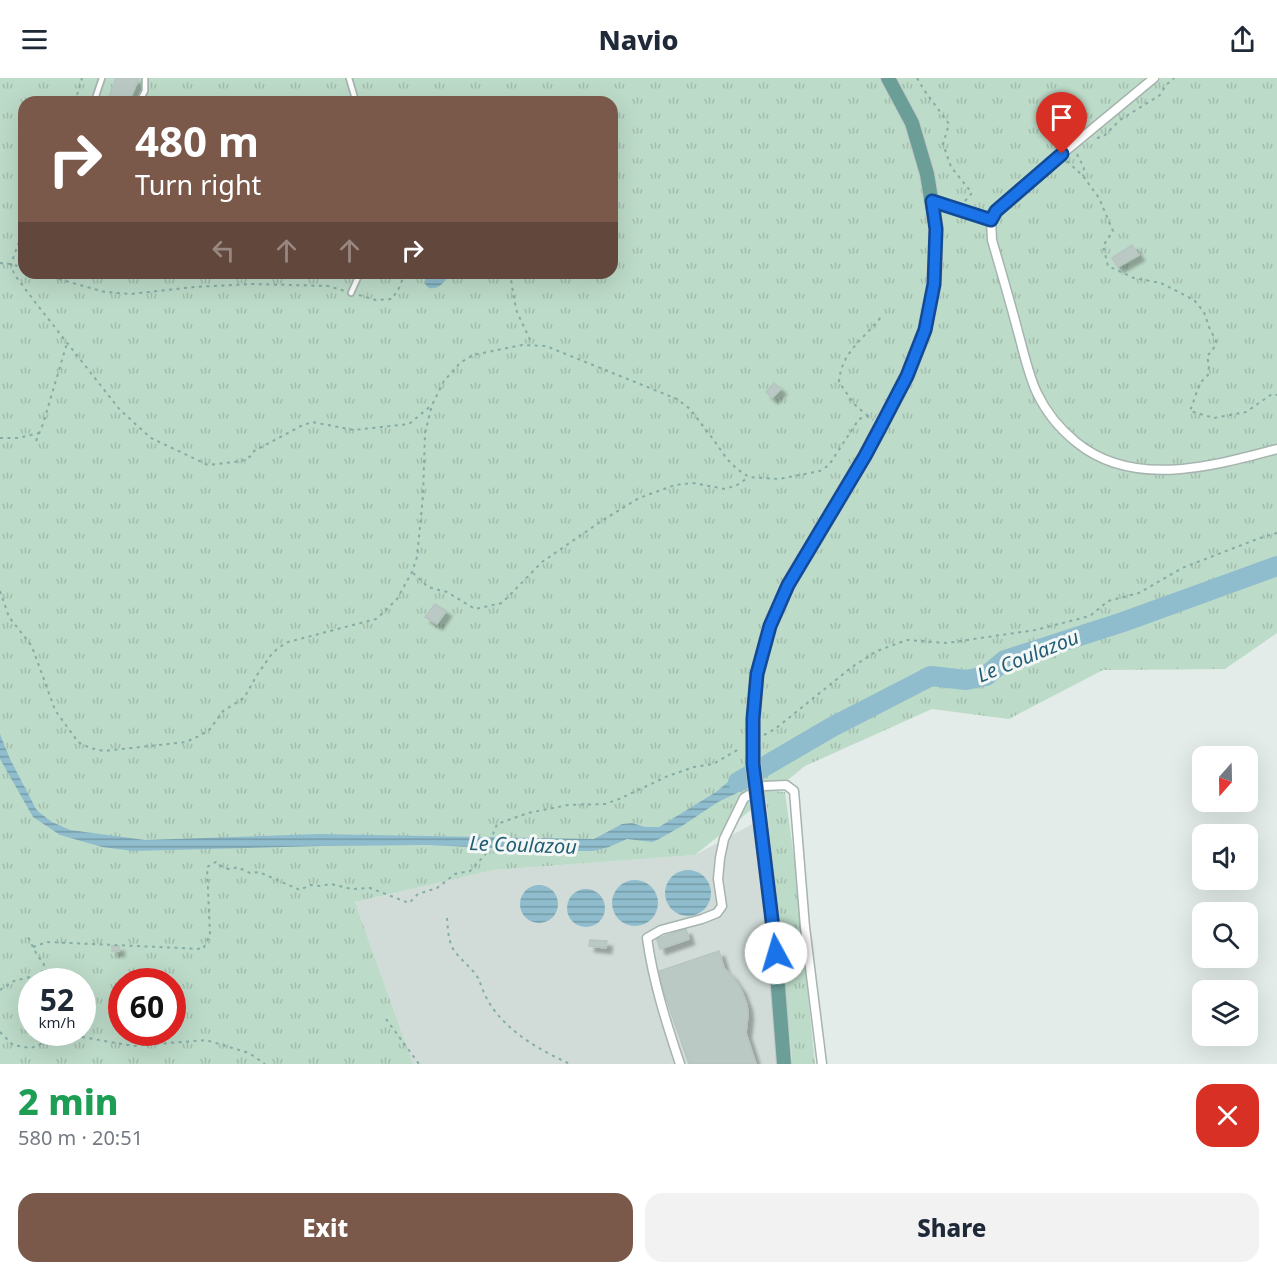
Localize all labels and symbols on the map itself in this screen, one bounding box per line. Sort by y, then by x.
pin [1036,92,1087,154]
water label: Le Coulazou [973,623,1083,688]
north arrow [1192,746,1258,812]
water label: Le Coulazou [469,829,577,860]
position arrow [744,921,808,985]
speed limit sign: 60 [108,968,186,1046]

